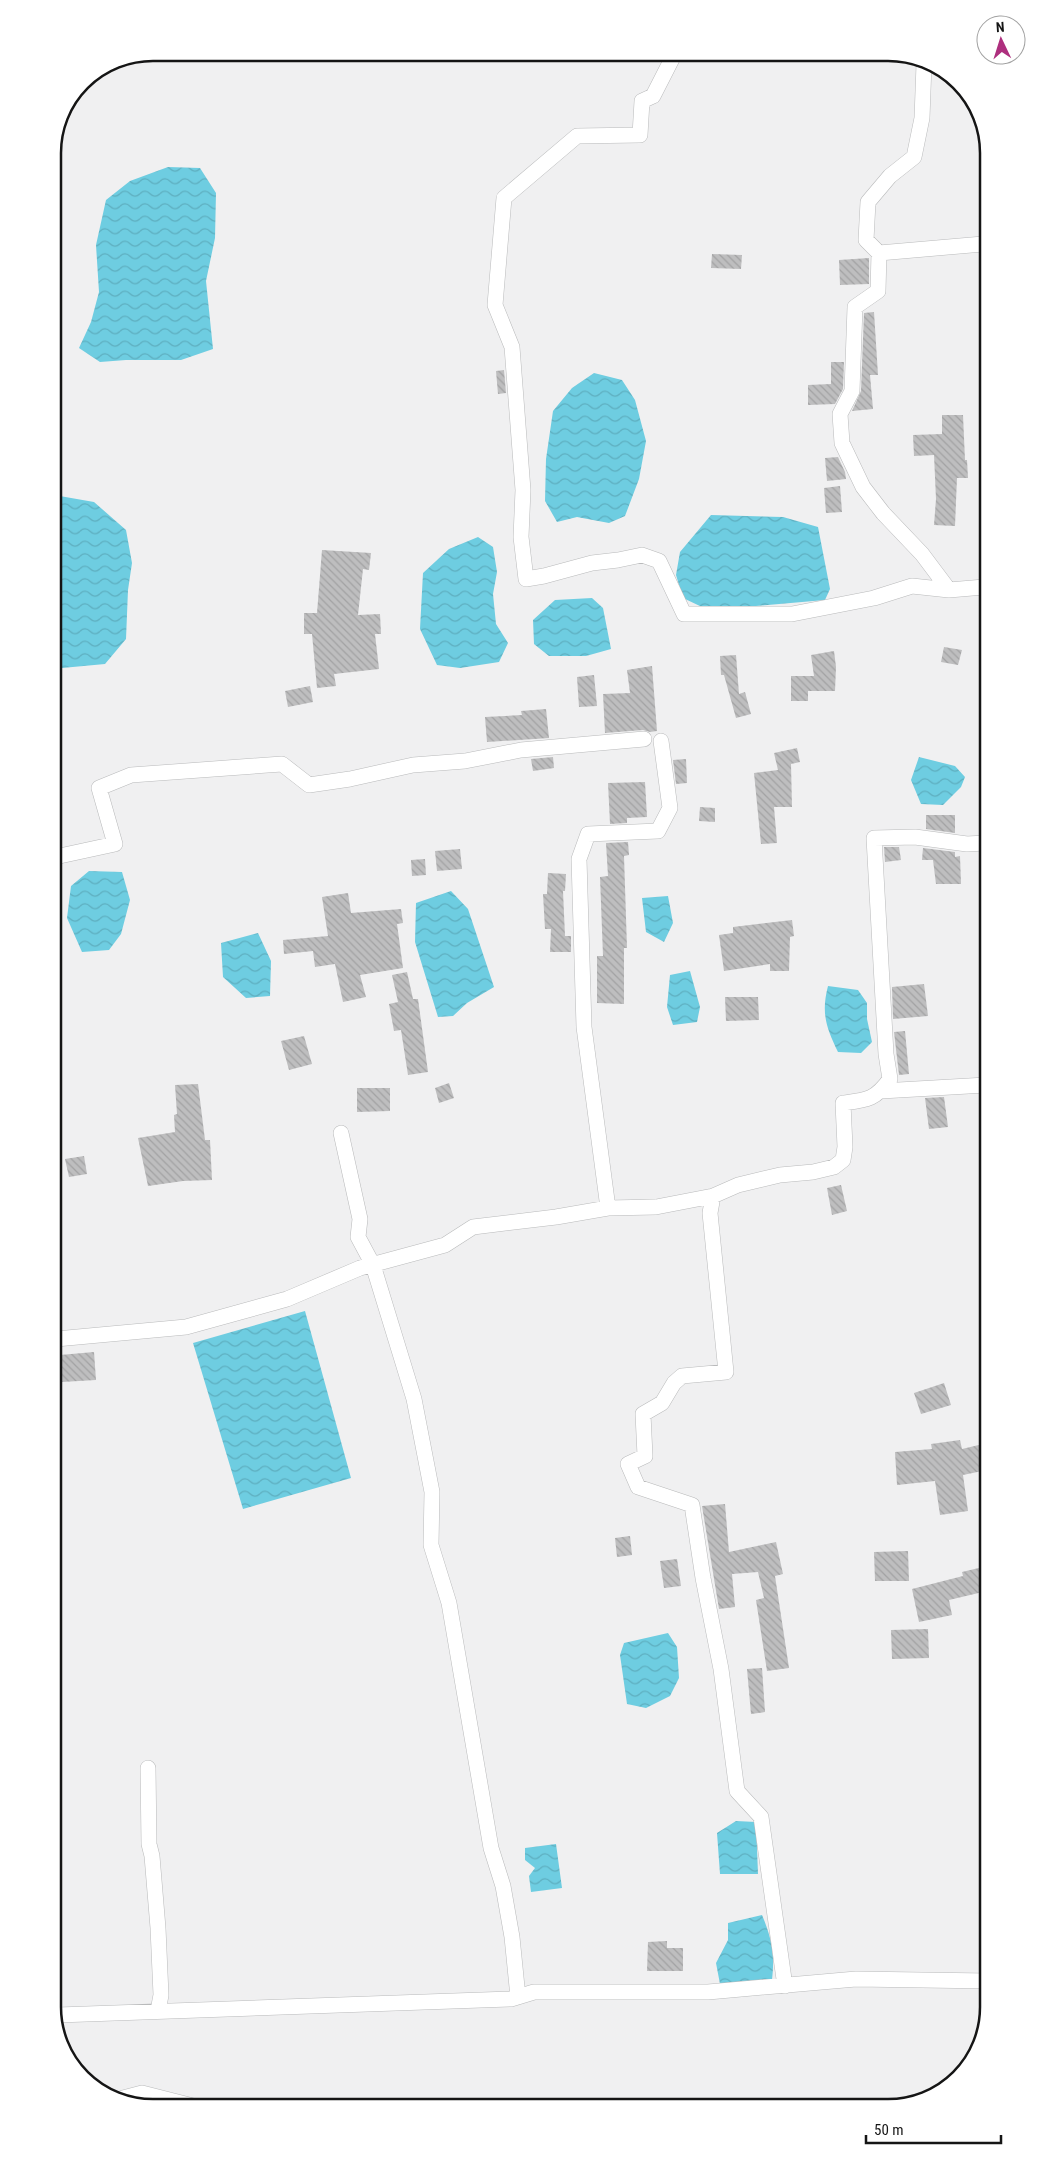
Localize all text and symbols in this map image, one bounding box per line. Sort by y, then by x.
north arrow [976,15,1026,65]
text: N [995,19,1005,35]
scale bar [866,2112,1001,2144]
text: 50 m [874,2121,904,2139]

